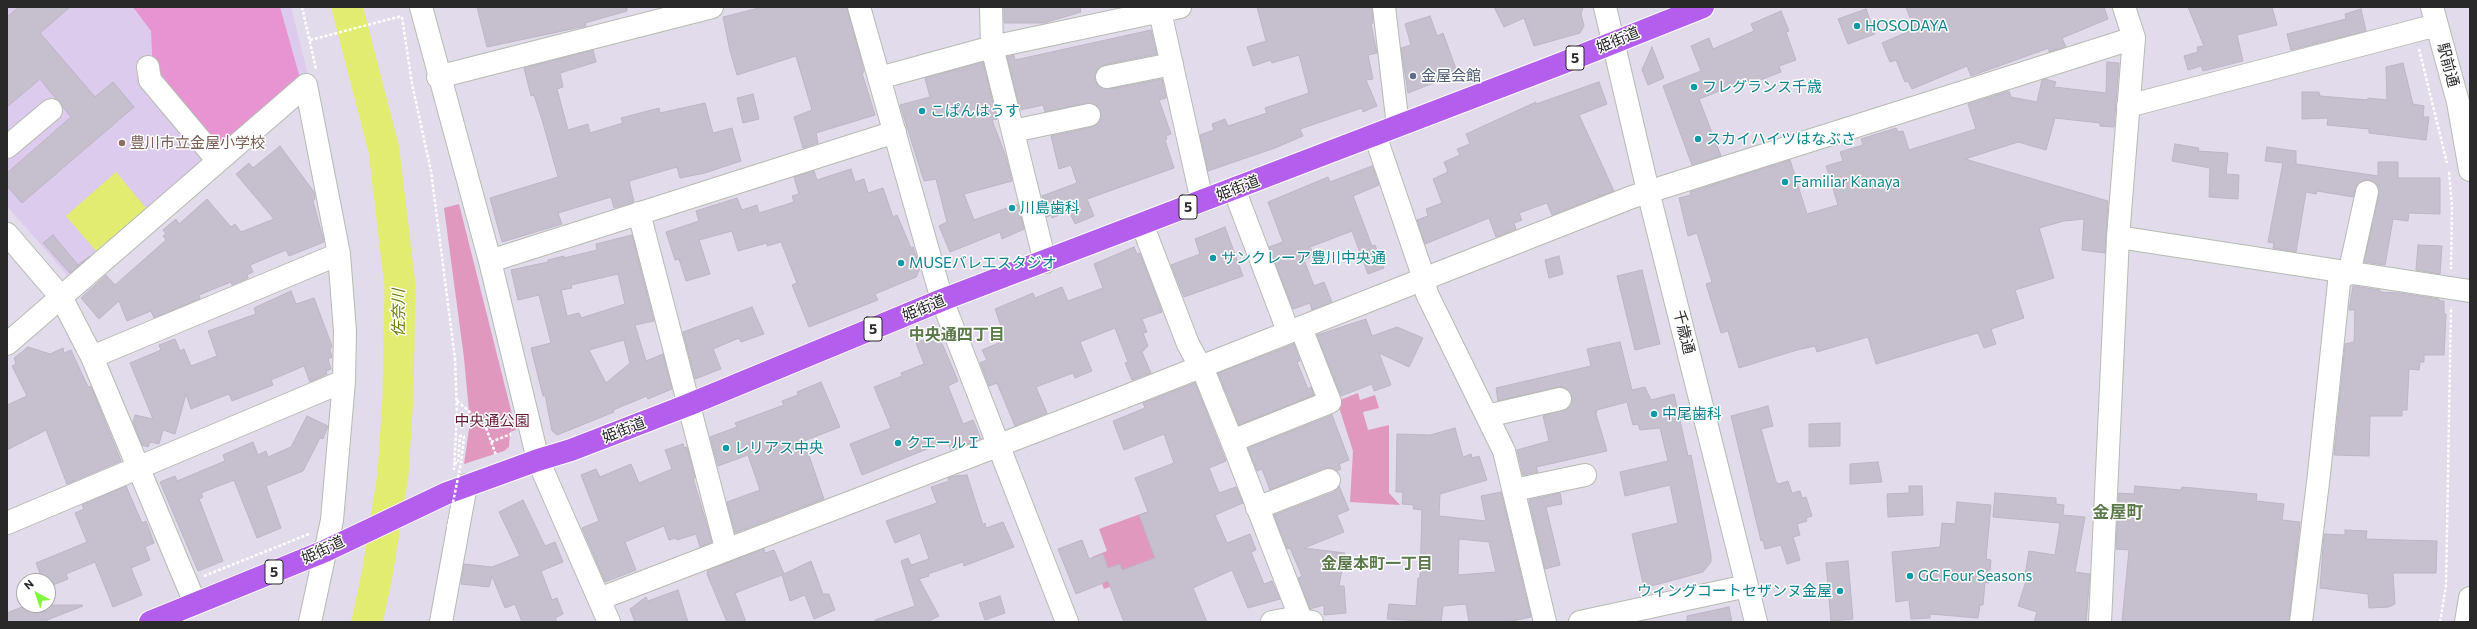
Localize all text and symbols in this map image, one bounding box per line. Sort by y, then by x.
place label: HOSODAYA [1865,17,1948,35]
marker: HOSODAYA [1852,21,1862,31]
street label: 姫街道 [1594,23,1642,57]
street label: 駅前通 [2433,41,2463,89]
road number: 5 [1566,46,1584,70]
place label: 金屋会館 [1421,67,1481,85]
marker: 金屋会館 [1408,71,1418,81]
place label: フレグランス千歳 [1702,78,1822,96]
marker: フレグランス千歳 [1689,82,1699,92]
place label: こぱんはうす [930,102,1020,120]
marker: こぱんはうす [917,106,927,116]
place label: スカイハイツはなぶさ [1706,130,1856,148]
place label: 豊川市立金屋小学校 [130,134,265,152]
marker: スカイハイツはなぶさ [1693,134,1703,144]
marker: 豊川市立金屋小学校 [117,138,127,148]
street label: 姫街道 [1214,172,1262,204]
place label: Familiar Kanaya [1793,173,1900,191]
marker: Familiar Kanaya [1780,177,1790,187]
road number: 5 [1179,195,1197,219]
place label: 川島歯科 [1020,199,1080,217]
marker: 川島歯科 [1007,203,1017,213]
place label: サンクレーア豊川中央通 [1221,249,1386,267]
marker: サンクレーア豊川中央通 [1208,253,1218,263]
place label: MUSEバレエスタジオ [909,254,1057,272]
marker: MUSEバレエスタジオ [896,258,906,268]
water label: 佐奈川 [389,289,409,337]
street label: 姫街道 [900,291,948,325]
street label: 千歳通 [1670,308,1698,356]
road number: 5 [864,317,882,341]
district label: 中央通四丁目 [909,325,1005,345]
place label: 中尾歯科 [1662,405,1722,423]
marker: 中尾歯科 [1649,409,1659,419]
park label: 中央通公園 [455,412,529,430]
street label: 姫街道 [600,414,648,446]
place label: クエールＩ [906,434,981,452]
marker: クエールＩ [893,438,903,448]
place label: レリアス中央 [734,439,824,457]
marker: レリアス中央 [721,443,731,453]
district label: 金屋町 [2093,502,2143,522]
street label: 姫街道 [299,532,347,568]
district label: 金屋本町一丁目 [1321,554,1433,574]
road number: 5 [265,560,283,584]
place label: GC Four Seasons [1918,567,2032,585]
marker: GC Four Seasons [1905,571,1915,581]
north arrow [16,573,56,613]
text: N [21,577,36,592]
place label: ウィングコートセザンヌ金屋 [1637,582,1832,600]
marker: ウィングコートセザンヌ金屋 [1835,586,1845,596]

